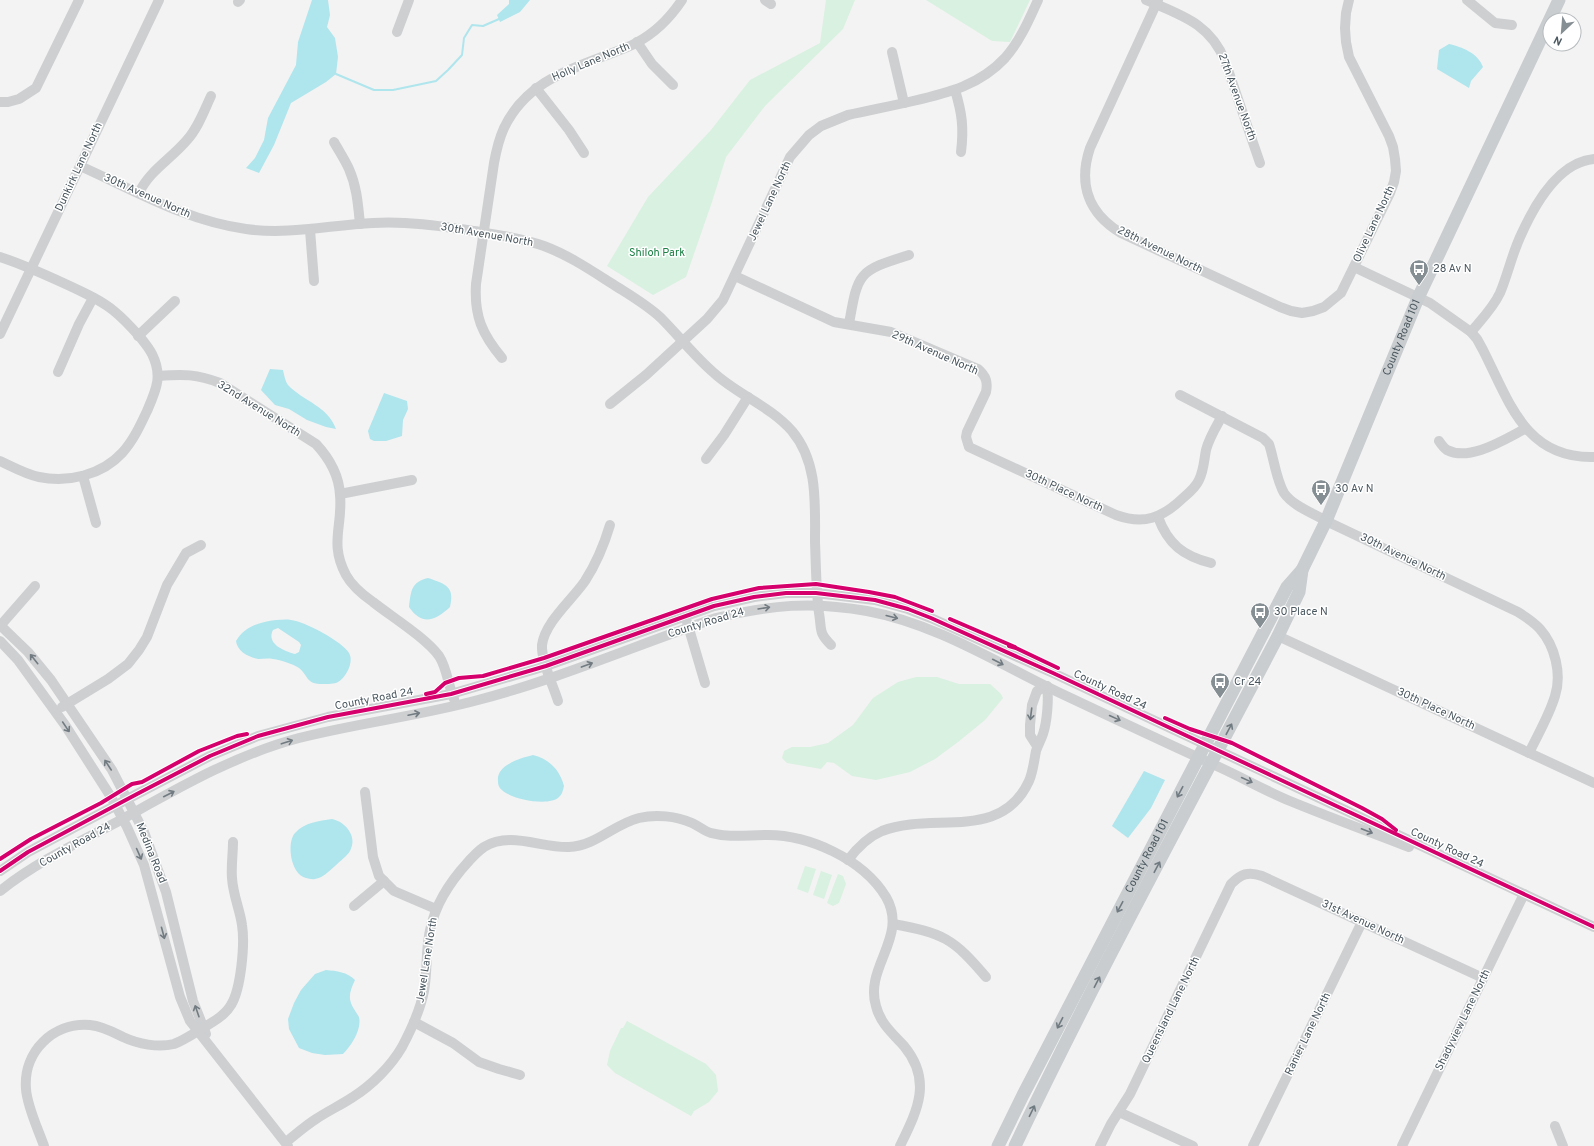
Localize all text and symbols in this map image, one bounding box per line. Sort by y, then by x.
north arrow [1542,12,1582,52]
text: N [1551,32,1565,48]
street label: Holly Lane North [550,39,632,85]
street label: 27th Avenue North [1215,51,1259,143]
street label: Dunkirk Lane North [52,120,106,214]
street label: Jewel Lane North [745,159,795,243]
street label: 30th Avenue North [101,171,193,221]
street label: Olive Lane North [1350,183,1398,265]
street label: 30th Avenue North [440,220,534,250]
street label: 28th Avenue North [1115,223,1205,277]
park label: Shiloh Park [629,246,685,260]
bus stop icon: 28 Av N [1408,258,1430,286]
place label: 28 Av N [1433,262,1472,276]
street label: County Road 101 [1380,297,1424,378]
street label: 29th Avenue North [889,328,981,378]
street label: 32nd Avenue North [215,378,303,440]
street label: 30th Place North [1023,467,1105,515]
bus stop icon: 30 Av N [1310,478,1332,506]
place label: 30 Av N [1335,482,1374,496]
street label: 30th Avenue North [1358,530,1448,584]
bus stop icon: 30 Place N [1249,601,1271,629]
one-way arrow [757,604,770,612]
street label: County Road 24 [666,605,746,641]
place label: 30 Place N [1274,605,1328,619]
one-way arrow [886,614,899,621]
one-way arrow [29,654,38,664]
one-way arrow [992,658,1004,666]
one-way arrow [581,660,593,668]
street label: County Road 24 [1071,667,1149,713]
bus stop icon: Cr 24 [1209,671,1231,699]
place label: Cr 24 [1234,675,1262,689]
street label: County Road 24 [334,685,415,713]
street label: 30th Place North [1395,685,1477,733]
one-way arrow [1027,707,1035,720]
one-way arrow [407,710,420,718]
one-way arrow [1108,715,1120,722]
one-way arrow [62,722,70,733]
one-way arrow [1226,724,1233,736]
one-way arrow [281,738,294,745]
one-way arrow [104,760,113,771]
one-way arrow [1240,777,1252,784]
one-way arrow [1176,786,1183,798]
one-way arrow [162,790,174,797]
street label: County Road 101 [1122,817,1172,895]
street label: County Road 24 [37,820,113,870]
street label: Medina Road [133,821,169,885]
street label: County Road 24 [1408,825,1486,871]
one-way arrow [1360,827,1372,835]
one-way arrow [136,848,143,860]
one-way arrow [1154,861,1161,873]
street label: 31st Avenue North [1319,897,1407,947]
one-way arrow [1116,901,1123,913]
street label: Jewel Lane North [413,916,441,1004]
one-way arrow [160,926,167,939]
street label: Queensland Lane North [1139,954,1203,1066]
street label: Shadyview Lane North [1432,967,1494,1073]
one-way arrow [1094,977,1101,989]
street label: Ranier Lane North [1282,990,1334,1078]
one-way arrow [192,1005,200,1017]
one-way arrow [1056,1017,1063,1029]
one-way arrow [1029,1105,1036,1117]

